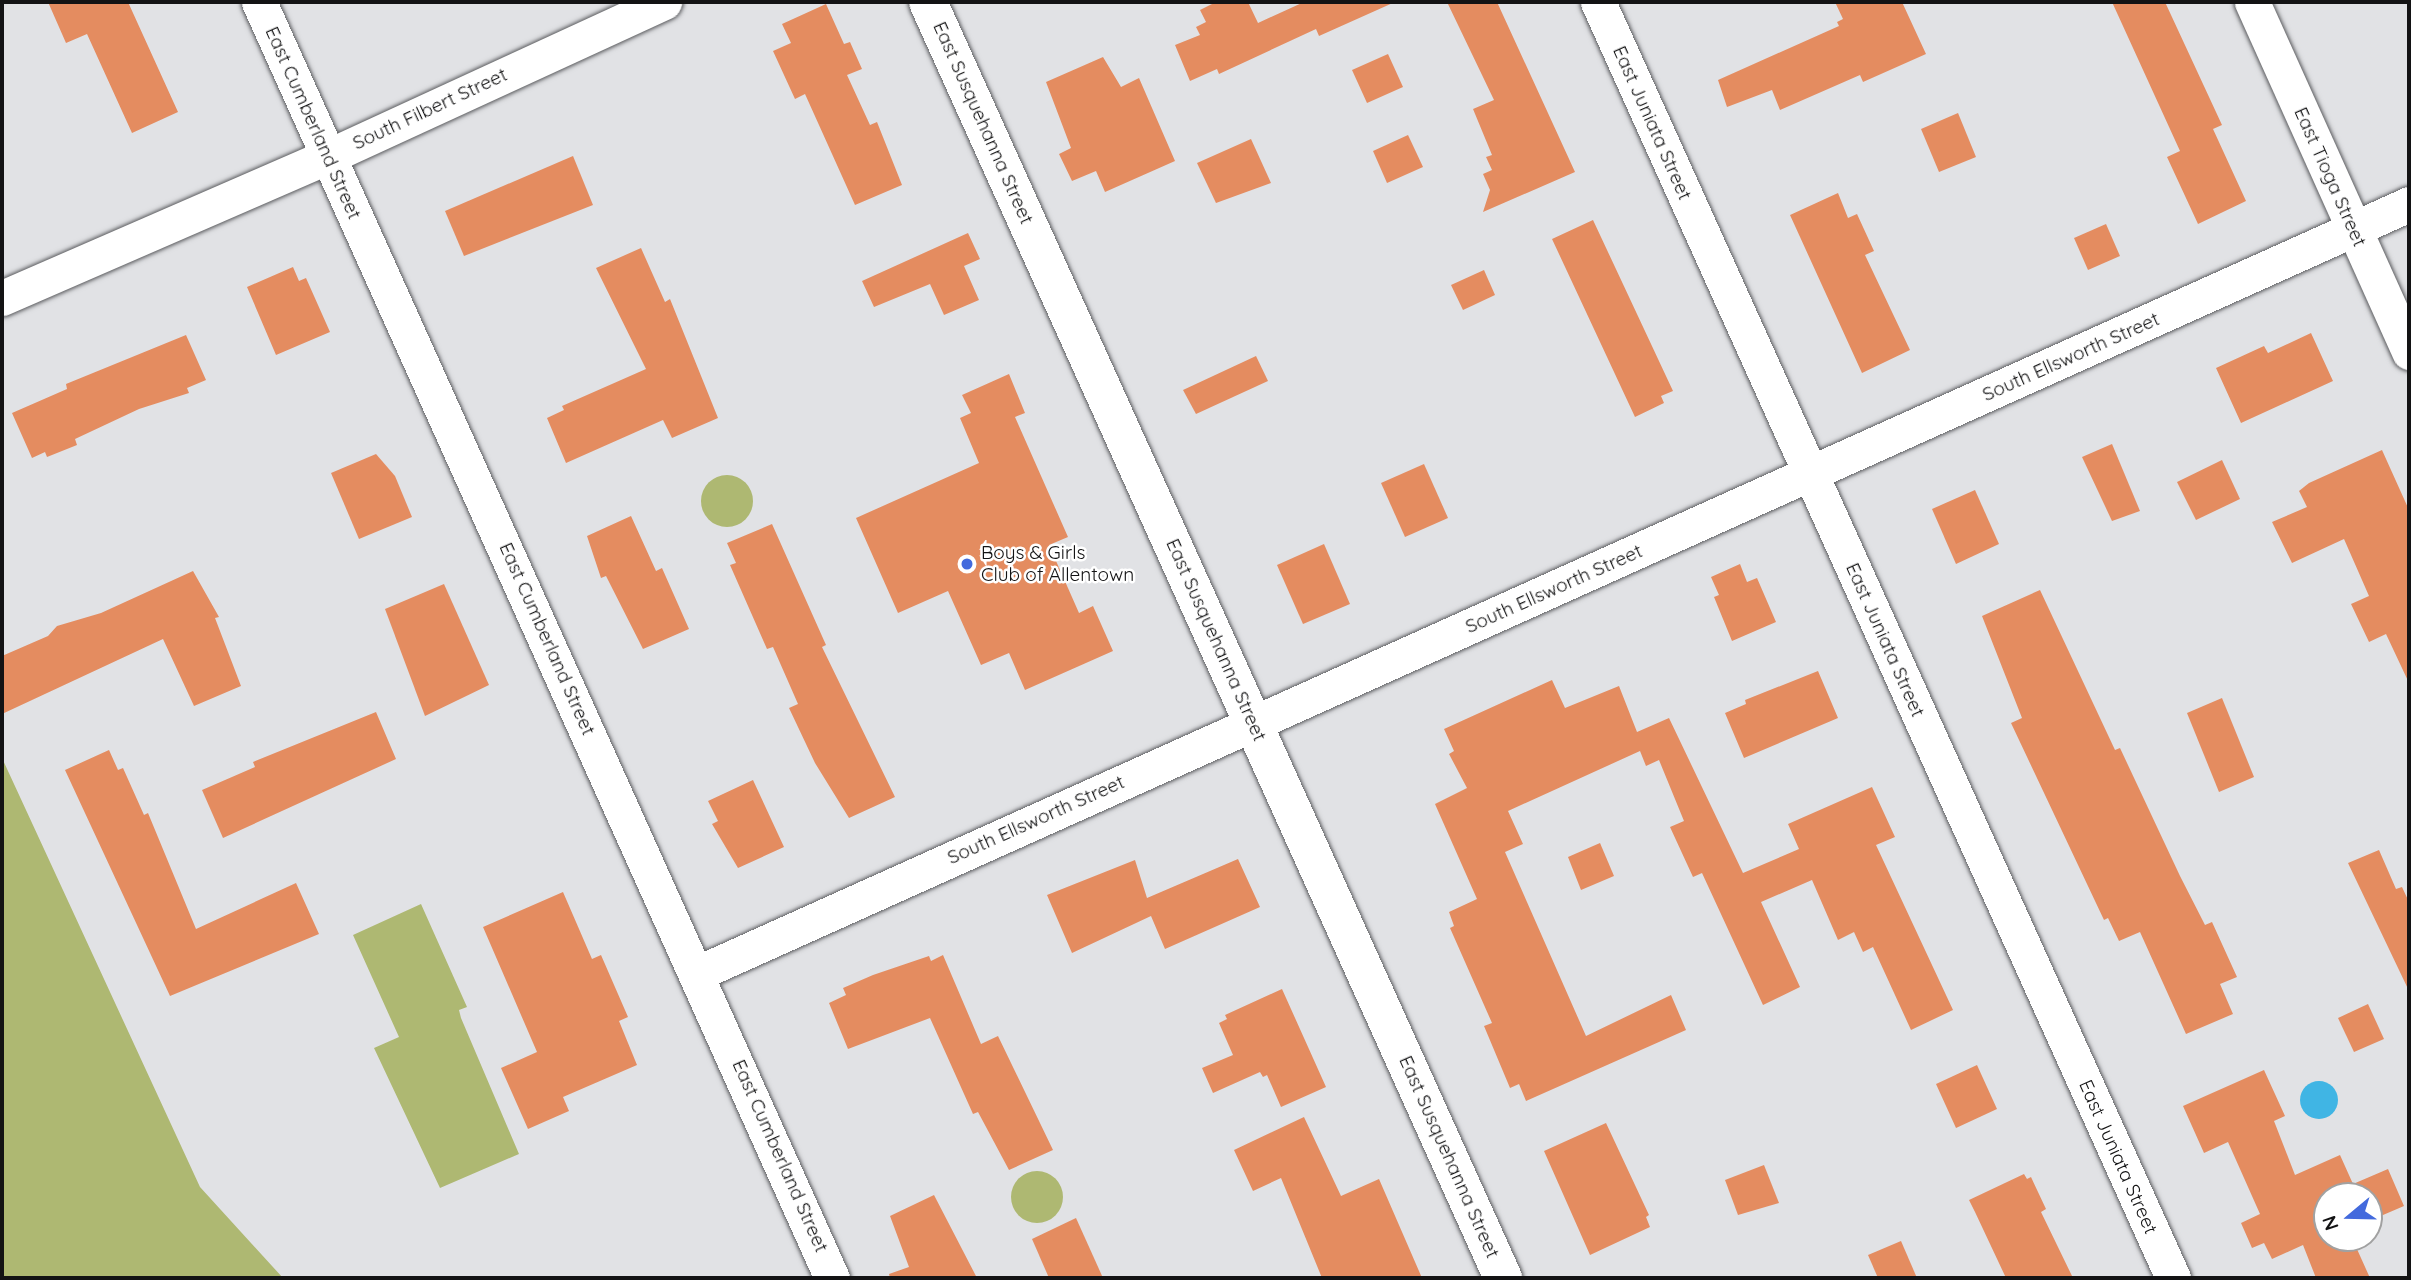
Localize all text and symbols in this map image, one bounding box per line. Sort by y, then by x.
street label: East Susquehanna Street [928,18,1038,228]
street label: East Cumberland Street [260,23,366,223]
street label: East Juniata Street [1608,42,1696,204]
street label: South Filbert Street [349,63,511,155]
street label: East Tioga Street [2289,104,2371,250]
street label: South Ellsworth Street [1979,308,2163,406]
street label: East Susquehanna Street [1161,535,1271,745]
street label: East Cumberland Street [494,539,600,739]
street label: South Ellsworth Street [1462,540,1646,638]
place label: Boys & Girls Club of Allentown [981,542,1134,586]
marker: Boys & Girls Club of Allentown [959,556,975,572]
street label: East Juniata Street [1841,559,1929,721]
street label: South Ellsworth Street [944,771,1128,869]
street label: East Susquehanna Street [1394,1052,1504,1262]
street label: East Cumberland Street [727,1056,833,1256]
street label: East Juniata Street [2074,1076,2162,1238]
north arrow [2313,1182,2383,1252]
text: N [2316,1213,2344,1234]

